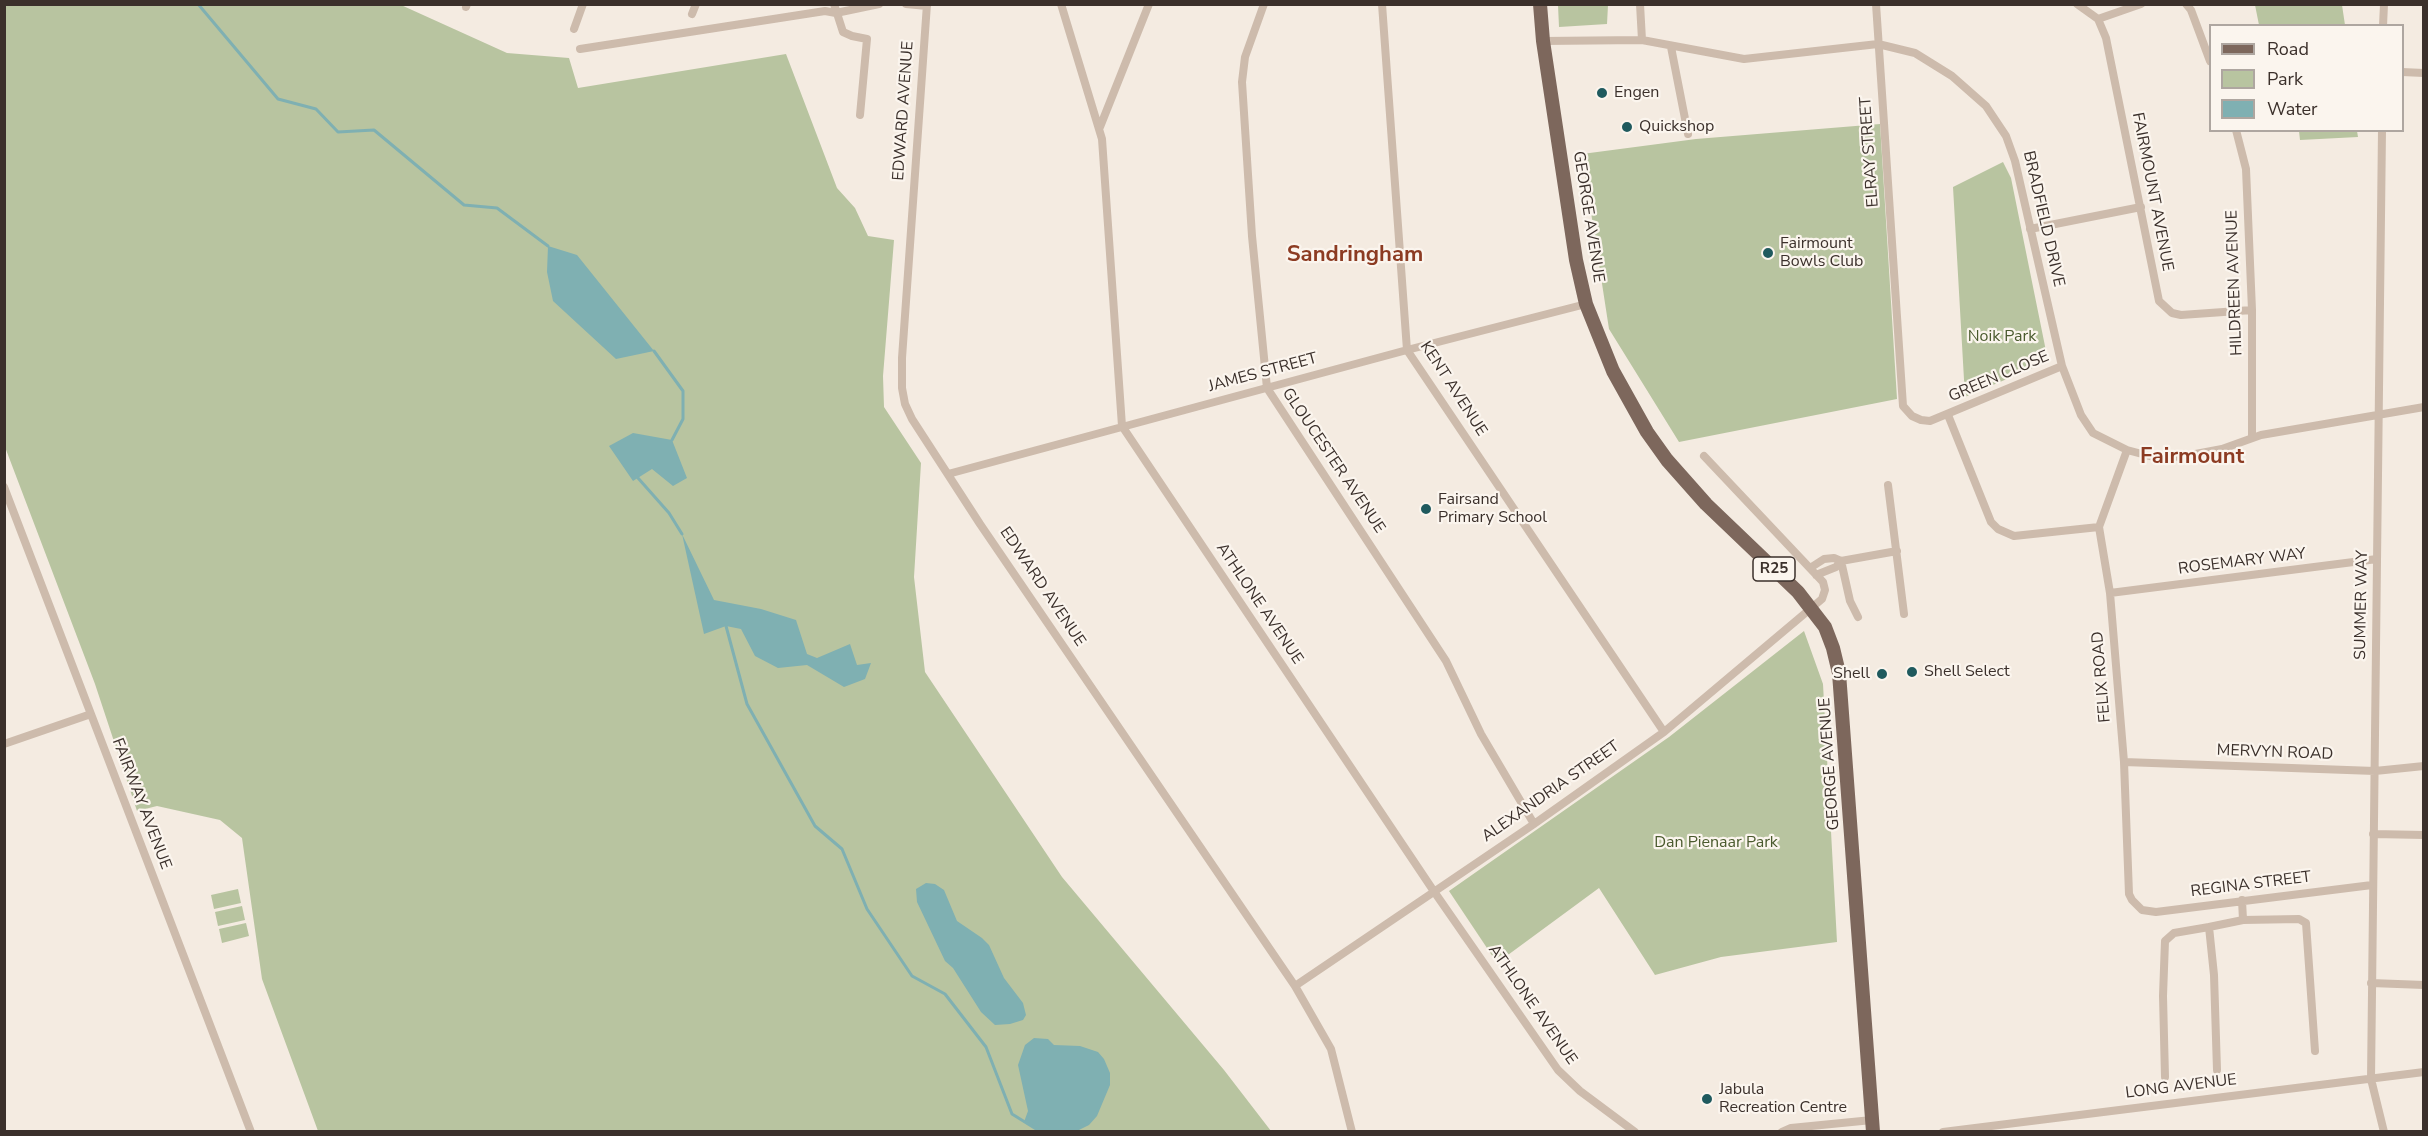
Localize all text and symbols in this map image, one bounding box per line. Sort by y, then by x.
legend [2209,24,2404,132]
text: Road [2267,37,2309,61]
street label: EDWARD AVENUE [890,41,918,181]
text: Park [2267,67,2303,91]
place label: Engen [1614,83,1659,103]
marker: Engen [1595,86,1609,100]
street label: ELRAY STREET [1857,96,1883,208]
text: Water [2267,97,2318,121]
street label: FAIRMOUNT AVENUE [2127,111,2177,273]
place label: Quickshop [1639,117,1714,137]
marker: Quickshop [1620,120,1634,134]
street label: BRADFIELD DRIVE [2018,149,2068,289]
street label: GEORGE AVENUE [1568,150,1608,284]
street label: HILDREEN AVENUE [2223,210,2247,356]
place label: Fairmount Bowls Club [1780,234,1863,272]
district label: Sandringham [1287,243,1423,269]
marker: Fairmount Bowls Club [1761,246,1775,260]
park label: Noik Park [1968,327,2036,347]
street label: KENT AVENUE [1415,338,1491,440]
street label: GREEN CLOSE [1946,347,2052,407]
street label: JAMES STREET [1207,349,1319,397]
street label: GLOUCESTER AVENUE [1277,385,1389,537]
district label: Fairmount [2140,445,2244,471]
place label: Fairsand Primary School [1438,490,1547,528]
marker: Fairsand Primary School [1419,502,1433,516]
street label: EDWARD AVENUE [995,524,1089,650]
street label: ATHLONE AVENUE [1211,540,1307,668]
street label: ROSEMARY WAY [2177,545,2307,579]
street label: SUMMER WAY [2351,550,2373,660]
road number: R25 [1753,557,1795,581]
street label: FELIX ROAD [2088,631,2116,723]
place label: Shell Select [1924,662,2010,682]
place label: Shell [1833,664,1870,684]
marker: Shell Select [1905,665,1919,679]
marker: Shell [1875,667,1889,681]
street label: GEORGE AVENUE [1816,697,1844,831]
street label: FAIRWAY AVENUE [107,736,175,872]
street label: ALEXANDRIA STREET [1478,737,1624,847]
street label: MERVYN ROAD [2216,741,2334,765]
park label: Dan Pienaar Park [1654,833,1778,853]
street label: REGINA STREET [2190,868,2312,902]
street label: ATHLONE AVENUE [1483,941,1581,1069]
street label: LONG AVENUE [2124,1071,2238,1103]
place label: Jabula Recreation Centre [1719,1080,1847,1118]
marker: Jabula Recreation Centre [1700,1092,1714,1106]

